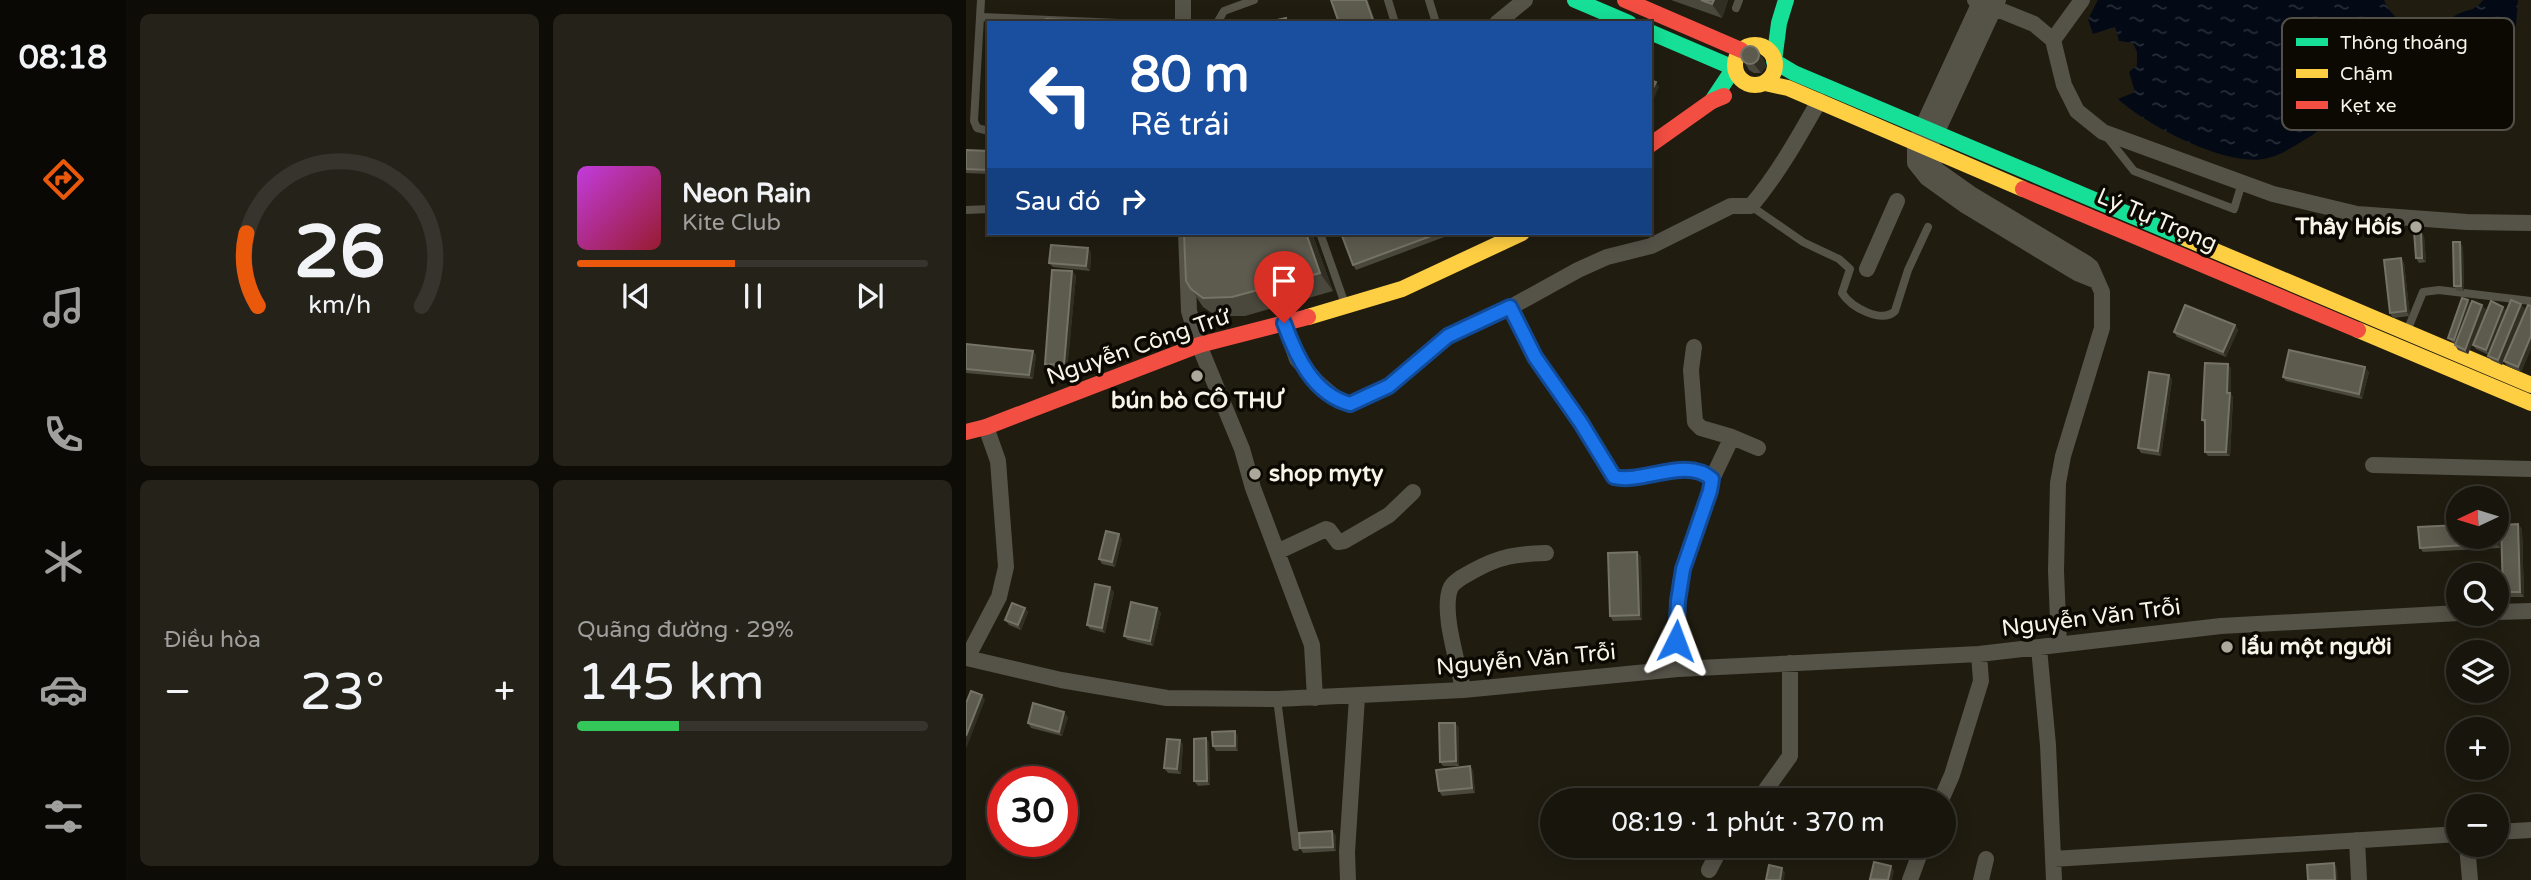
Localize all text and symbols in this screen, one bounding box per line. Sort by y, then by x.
legend [2282,18,2514,130]
text: Thông thoáng [2340,32,2468,54]
text: 08:18 [19,39,107,77]
text: 80 m [1130,46,1249,105]
icon: left [1015,49,1106,140]
text: Chậm [2340,63,2393,85]
text: Kẹt xe [2340,95,2396,117]
text: Rẽ trái [1130,106,1230,144]
icon: directions [39,155,88,204]
text: Neon Rain [682,178,811,209]
icon: right [1114,182,1152,220]
street label: Lý Tự Trọng [2093,182,2221,258]
text: Sau đó [1015,186,1100,217]
text: Kite Club [682,209,781,237]
text: 26 [294,210,385,298]
place label: Thây Hôís [2294,213,2402,241]
marker: Thây Hôís [2408,219,2424,235]
pin [1254,251,1314,323]
icon: arrive [1265,262,1303,300]
icon: previous [617,277,655,315]
icon: pause [734,277,772,315]
icon: next [851,277,889,315]
icon: music [39,283,88,332]
text: km/h [308,290,371,320]
street label: Nguyễn Công Trứ [1043,302,1235,391]
marker: bún bò CÔ THƯ [1189,368,1205,384]
place label: bún bò CÔ THƯ [1111,387,1285,415]
icon: phone [39,410,88,459]
place label: shop myty [1269,460,1384,488]
marker: shop myty [1247,466,1263,482]
north arrow [2446,486,2510,550]
map controls [2446,486,2509,857]
icon: climate [39,537,88,586]
button: search [2446,563,2509,626]
street label: Nguyễn Văn Trỗi [2000,593,2182,643]
position arrow [1639,604,1713,678]
text: Quãng đường · 29% [577,616,794,644]
text: Điều hòa [164,626,261,654]
place label: lẩu một người [2241,633,2392,661]
street label: Nguyễn Văn Trỗi [1435,638,1617,682]
marker: lẩu một người [2219,639,2235,655]
button: layers [2446,640,2509,703]
text: 145 km [577,651,765,714]
text: 23° [300,661,385,724]
icon: car [39,665,88,714]
text: − [164,669,191,715]
text: + [494,669,515,715]
button: + [2446,717,2509,780]
speed limit sign: 30 [987,766,1078,857]
icon: filters [39,792,88,841]
button: − [2446,794,2509,857]
text: 08:19 · 1 phút · 370 m [1611,807,1885,838]

